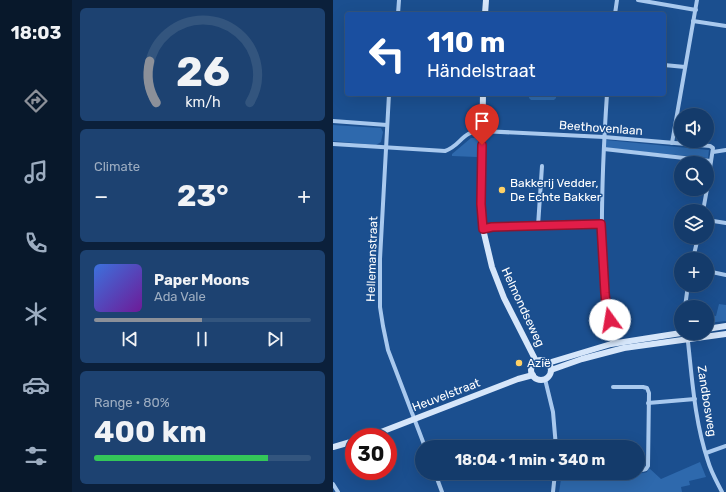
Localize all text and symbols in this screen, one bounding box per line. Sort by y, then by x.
text: 18:03 [11,22,61,44]
text: 110 m [427,26,505,59]
icon: left [361,28,413,80]
text: 26 [175,46,230,95]
text: Händelstraat [427,60,536,82]
icon: directions [22,87,50,115]
text: km/h [185,93,220,110]
pin [465,104,499,145]
map controls [674,108,714,340]
button: sound [674,108,714,148]
icon: arrive [471,110,493,132]
street label: Beethovenlaan [559,118,643,138]
button: search [674,156,714,196]
icon: music [22,158,50,186]
text: Climate [94,159,140,174]
place label: Bakkerij Vedder, De Echte Bakker [510,176,602,204]
text: 23° [177,178,229,214]
text: − [94,183,108,210]
text: + [297,183,311,210]
marker: Bakkerij Vedder, De Echte Bakker [497,185,507,195]
button: layers [674,204,714,244]
street label: Hellemanstraat [364,216,380,302]
icon: phone [22,229,50,257]
button: + [674,252,714,292]
street label: Helmondseweg [498,265,548,349]
text: Paper Moons [154,271,250,289]
text: Ada Vale [154,289,206,304]
position arrow [589,299,631,341]
icon: climate [22,300,50,328]
button: − [674,300,714,340]
icon: previous [119,328,141,350]
icon: pause [191,328,213,350]
icon: next [264,328,286,350]
place label: Azië [527,356,551,370]
marker: Azië [514,358,524,368]
street label: Zandbosweg [694,365,720,437]
icon: car [22,371,50,399]
street label: Heuvelstraat [410,376,482,414]
text: Range · 80% [94,395,170,410]
text: 400 km [94,414,207,450]
speed limit sign: 30 [345,428,397,480]
icon: filters [22,442,50,470]
text: 18:04 · 1 min · 340 m [455,451,605,469]

